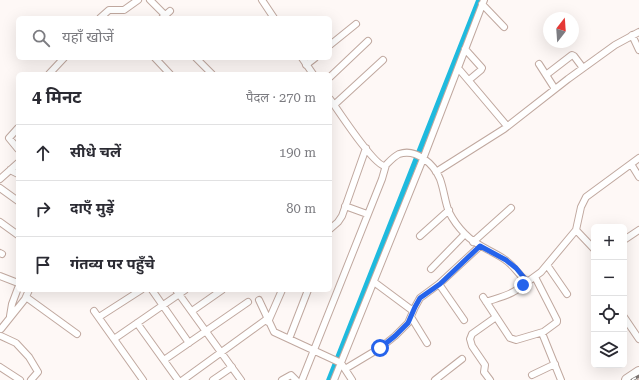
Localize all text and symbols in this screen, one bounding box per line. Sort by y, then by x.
north arrow [543,12,579,48]
search box [16,16,332,60]
icon: search [30,27,52,49]
text: यहाँ खोजें [62,28,114,46]
text: 4 मिनट [32,87,82,107]
text: पैदल · 270 m [246,90,316,105]
icon: ahead [32,142,54,164]
text: सीधे चलें [70,143,121,161]
text: 190 m [279,145,316,160]
icon: right [32,198,54,220]
text: दाएँ मुड़ें [70,199,114,217]
text: 80 m [286,201,316,216]
map controls [591,224,627,368]
button: + [591,224,627,260]
icon: arrive [32,254,54,276]
text: गंतव्य पर पहुँचे [70,255,155,273]
button: − [591,260,627,296]
route end [514,276,532,294]
button: locate [591,296,627,332]
button: layers [591,332,627,368]
route start [371,339,389,357]

